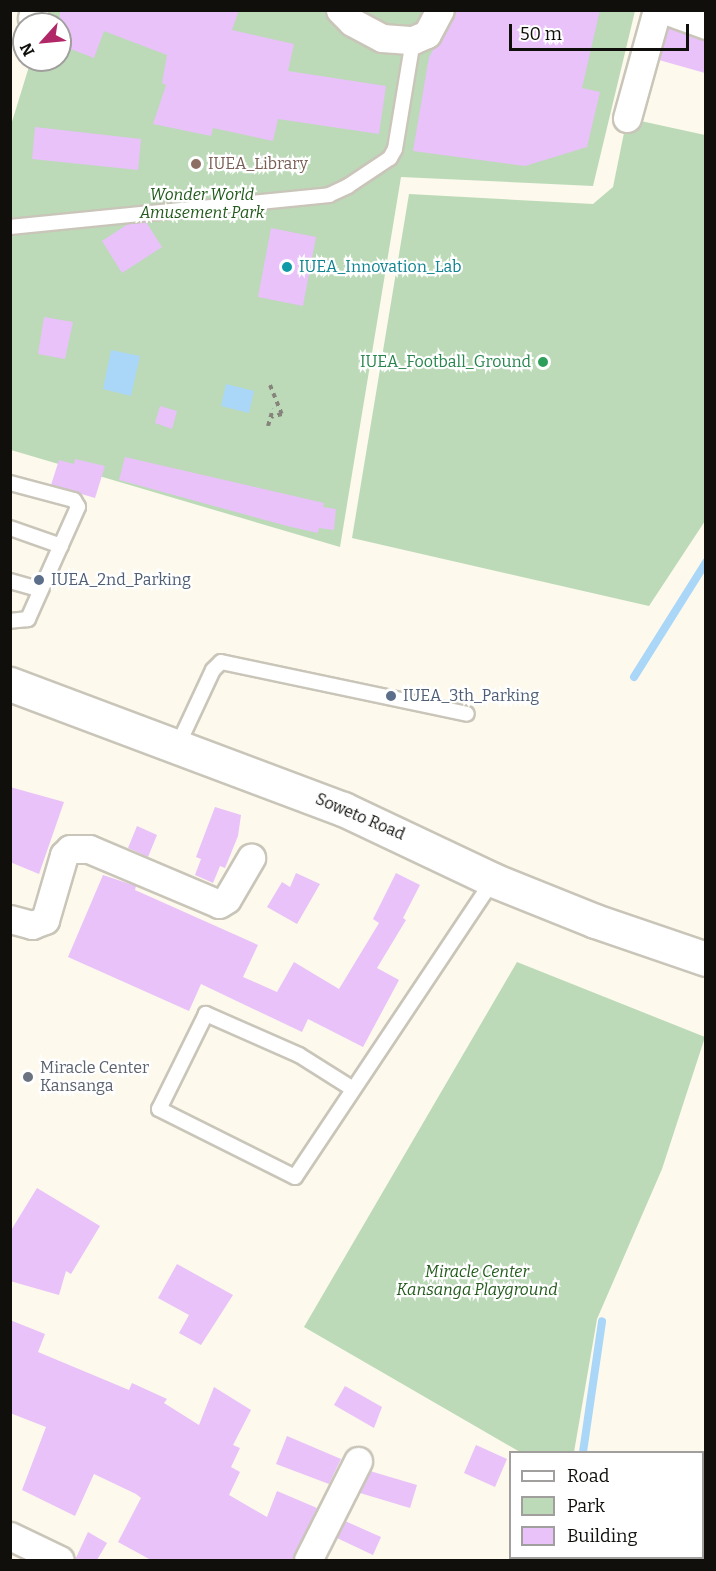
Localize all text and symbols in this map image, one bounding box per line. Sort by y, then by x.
north arrow [12,12,72,72]
scale bar [512,12,692,50]
text: 50 m [520,23,562,45]
text: N [16,40,39,59]
place label: IUEA_Library [208,154,308,174]
marker: IUEA_Library [189,157,203,171]
park label: Wonder World Amusement Park [140,185,264,223]
place label: IUEA_Innovation_Lab [299,257,461,277]
marker: IUEA_Innovation_Lab [280,260,294,274]
place label: IUEA_Football_Ground [360,352,531,372]
marker: IUEA_Football_Ground [536,355,550,369]
place label: IUEA_2nd_Parking [51,570,191,590]
marker: IUEA_2nd_Parking [32,573,46,587]
place label: IUEA_3th_Parking [403,686,539,706]
marker: IUEA_3th_Parking [384,689,398,703]
street label: Soweto Road [312,790,408,844]
place label: Miracle Center Kansanga [40,1058,149,1096]
marker: Miracle Center Kansanga [21,1070,35,1084]
park label: Miracle Center Kansanga Playground [396,1262,558,1300]
legend [509,1451,704,1559]
text: Road [567,1465,609,1487]
text: Park [567,1495,605,1517]
text: Building [567,1525,638,1547]

